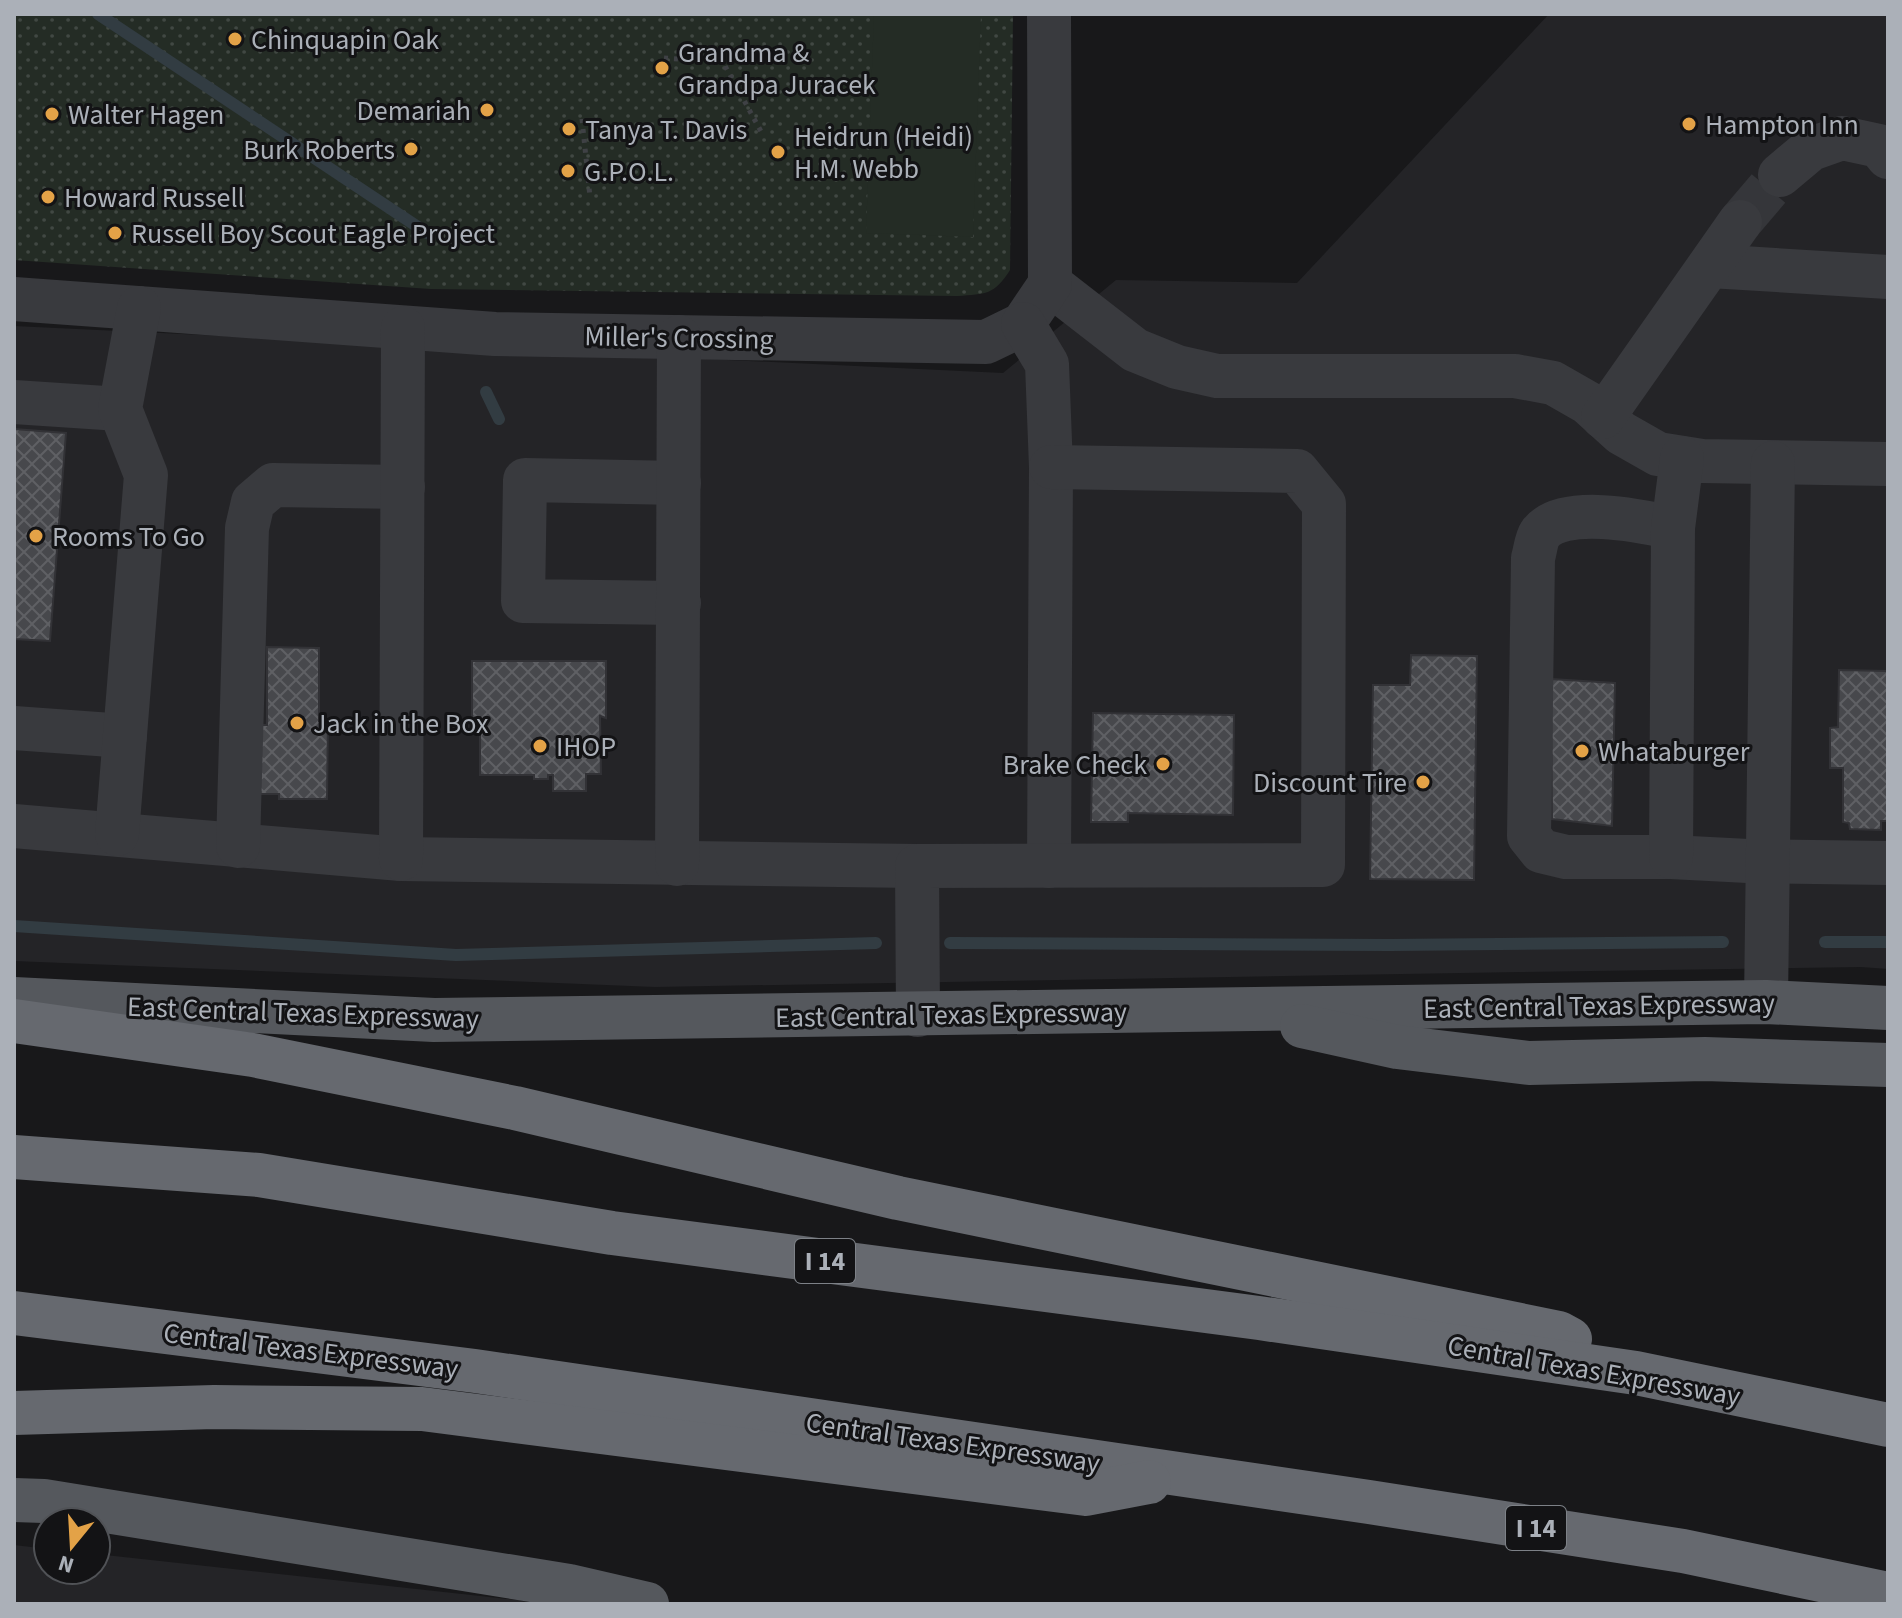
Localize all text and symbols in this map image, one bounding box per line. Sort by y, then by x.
place label: Chinquapin Oak [251,20,439,60]
marker: Chinquapin Oak [226,30,244,48]
place label: Grandma & Grandpa Juracek [678,33,876,105]
marker: Grandma & Grandpa Juracek [653,59,671,77]
place label: Demariah [357,91,471,131]
place label: Walter Hagen [68,95,224,135]
marker: Demariah [478,101,496,119]
marker: Walter Hagen [43,105,61,123]
place label: Hampton Inn [1705,105,1859,145]
place label: Tanya T. Davis [585,110,747,150]
marker: Hampton Inn [1680,115,1698,133]
place label: Heidrun (Heidi) H.M. Webb [794,117,973,189]
marker: Tanya T. Davis [560,120,578,138]
place label: Burk Roberts [243,130,395,170]
marker: Burk Roberts [402,140,420,158]
marker: Heidrun (Heidi) H.M. Webb [769,143,787,161]
place label: G.P.O.L. [584,152,674,192]
marker: G.P.O.L. [559,162,577,180]
place label: Howard Russell [64,178,245,218]
marker: Howard Russell [39,188,57,206]
place label: Russell Boy Scout Eagle Project [131,214,496,254]
marker: Russell Boy Scout Eagle Project [106,224,124,242]
street label: Miller's Crossing [584,316,774,360]
place label: Rooms To Go [52,517,205,557]
marker: Rooms To Go [27,527,45,545]
place label: Jack in the Box [313,704,489,744]
marker: Jack in the Box [288,714,306,732]
place label: IHOP [556,727,616,767]
place label: Whataburger [1598,732,1750,772]
marker: IHOP [531,737,549,755]
marker: Whataburger [1573,742,1591,760]
place label: Brake Check [1003,745,1147,785]
marker: Brake Check [1154,755,1172,773]
place label: Discount Tire [1253,763,1407,803]
marker: Discount Tire [1414,773,1432,791]
street label: East Central Texas Expressway [1423,983,1775,1029]
street label: East Central Texas Expressway [126,987,480,1039]
street label: East Central Texas Expressway [775,992,1127,1038]
road number: I 14 [795,1239,855,1283]
street label: Central Texas Expressway [161,1313,461,1389]
street label: Central Texas Expressway [1444,1326,1743,1416]
street label: Central Texas Expressway [803,1403,1103,1483]
north arrow [32,1506,112,1586]
road number: I 14 [1506,1506,1566,1550]
text: N [54,1547,78,1582]

